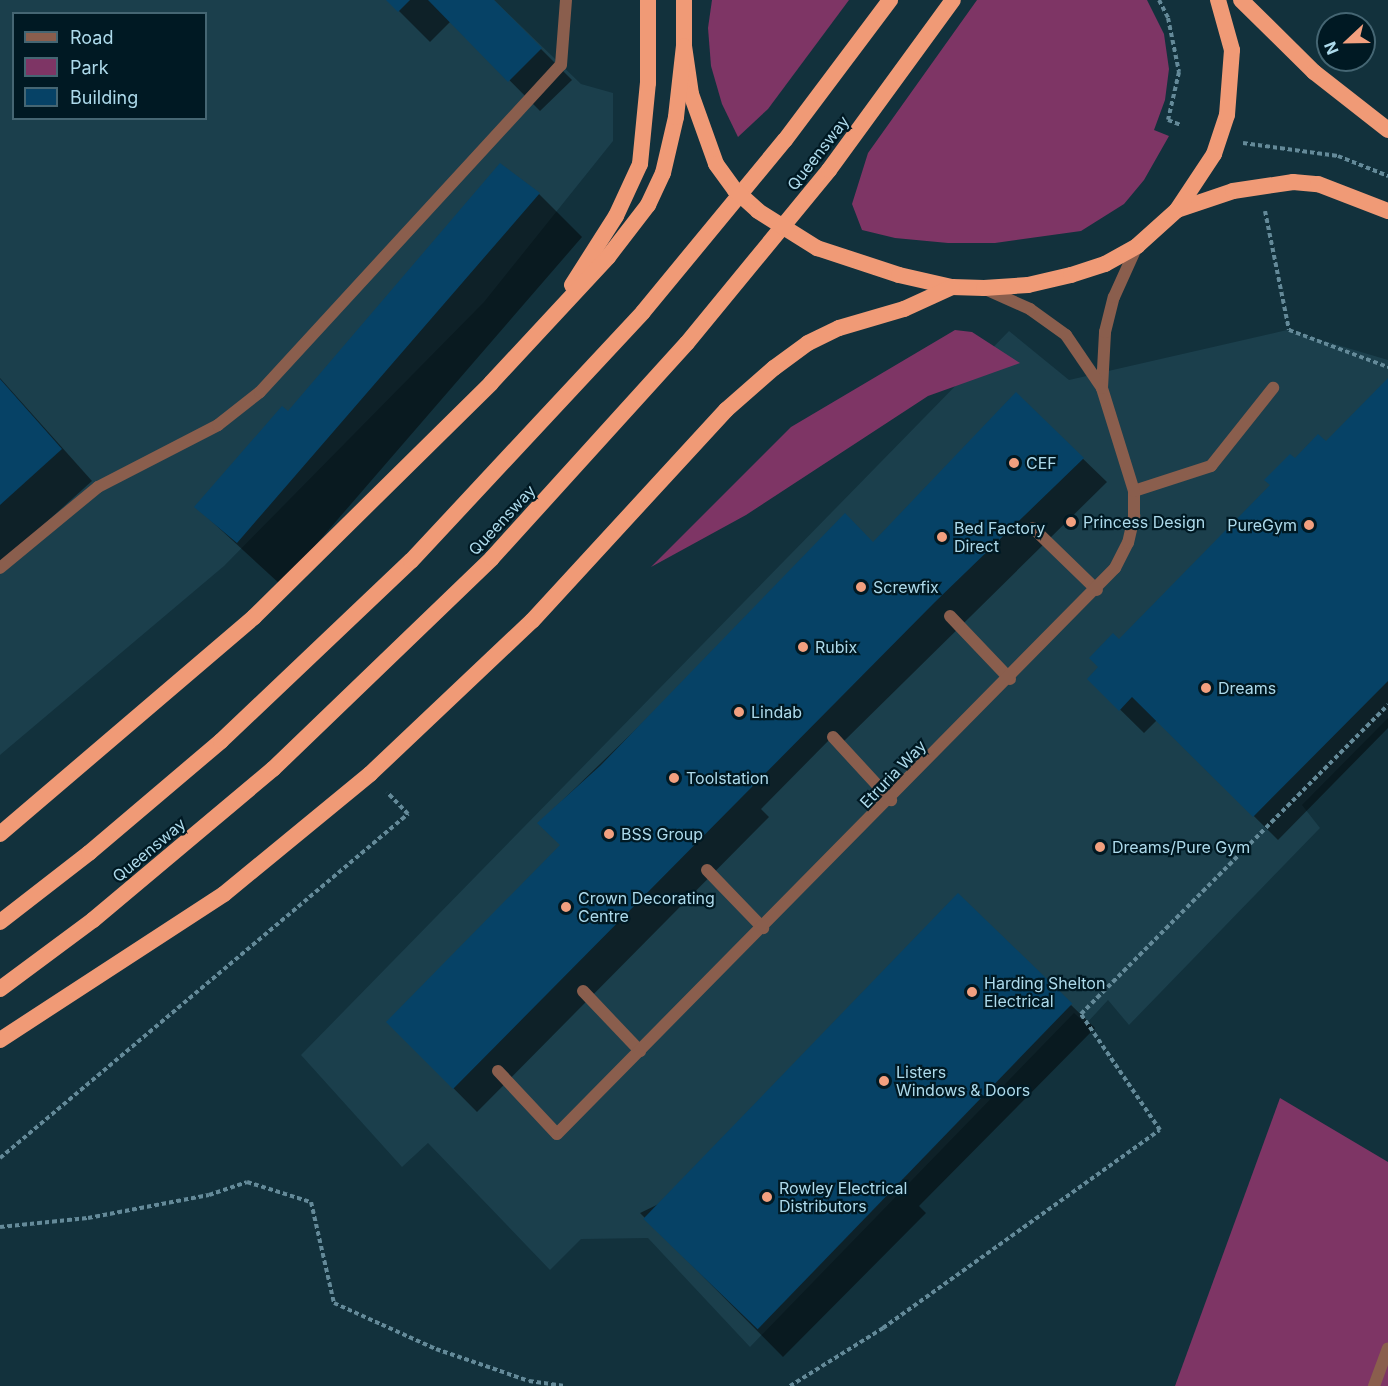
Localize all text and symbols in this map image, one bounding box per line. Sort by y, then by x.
legend [12,12,207,120]
north arrow [1316,12,1376,72]
text: Road [70,27,113,48]
text: N [1320,39,1343,57]
text: Park [70,57,109,78]
text: Building [70,87,138,108]
street label: Queensway [783,112,853,194]
place label: CEF [1026,453,1057,473]
marker: CEF [1007,456,1021,470]
street label: Queensway [465,481,539,559]
place label: Princess Design [1083,512,1205,532]
marker: Princess Design [1064,515,1078,529]
place label: PureGym [1227,515,1297,535]
place label: Bed Factory Direct [954,518,1045,556]
marker: PureGym [1302,518,1316,532]
marker: Bed Factory Direct [935,530,949,544]
place label: Screwfix [873,577,939,597]
marker: Screwfix [854,580,868,594]
place label: Rubix [815,637,857,657]
marker: Rubix [796,640,810,654]
place label: Dreams [1218,678,1276,698]
marker: Dreams [1199,681,1213,695]
place label: Lindab [751,702,802,722]
marker: Lindab [732,705,746,719]
street label: Etruria Way [856,736,930,812]
place label: Toolstation [686,768,769,788]
marker: Toolstation [667,771,681,785]
street label: Queensway [109,814,189,886]
place label: BSS Group [621,824,703,844]
marker: BSS Group [602,827,616,841]
place label: Dreams/Pure Gym [1112,837,1250,857]
marker: Dreams/Pure Gym [1093,840,1107,854]
place label: Crown Decorating Centre [578,888,715,926]
marker: Crown Decorating Centre [559,900,573,914]
place label: Harding Shelton Electrical [984,973,1105,1011]
marker: Harding Shelton Electrical [965,985,979,999]
place label: Listers Windows & Doors [896,1062,1030,1100]
marker: Listers Windows & Doors [877,1074,891,1088]
place label: Rowley Electrical Distributors [779,1178,907,1216]
marker: Rowley Electrical Distributors [760,1190,774,1204]

